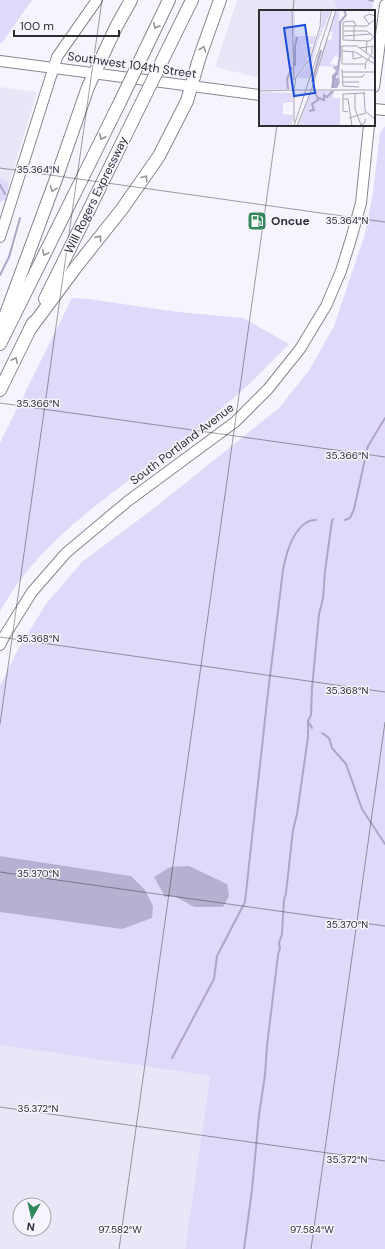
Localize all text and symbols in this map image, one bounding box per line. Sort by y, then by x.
inset map [259,10,375,126]
scale bar [14,12,119,38]
text: 100 m [20,18,54,34]
one-way arrow [154,22,161,29]
one-way arrow [198,46,207,53]
street label: Southwest 104th Street [67,48,198,82]
one-way arrow [100,132,107,140]
street label: Will Rogers Expressway [61,133,132,256]
text: 35.364°N [17,163,59,176]
one-way arrow [140,175,147,182]
one-way arrow [49,185,57,192]
fuel station icon: Oncue [246,210,268,232]
place label: Oncue [271,213,310,229]
text: 35.364°N [326,214,368,227]
one-way arrow [95,236,102,243]
one-way arrow [42,249,50,256]
one-way arrow [10,356,18,364]
text: 35.366°N [17,397,59,410]
street label: South Portland Avenue [127,400,237,488]
text: 35.366°N [326,449,368,462]
text: 35.368°N [17,632,59,645]
text: 35.368°N [326,684,368,697]
text: 35.370°N [17,867,59,880]
text: 35.370°N [326,918,368,931]
text: 35.372°N [18,1102,59,1115]
text: 35.372°N [327,1153,368,1166]
north arrow [12,1197,52,1237]
text: N [26,1219,36,1234]
text: 97.582°W [98,1223,142,1236]
text: 97.584°W [290,1223,334,1236]

